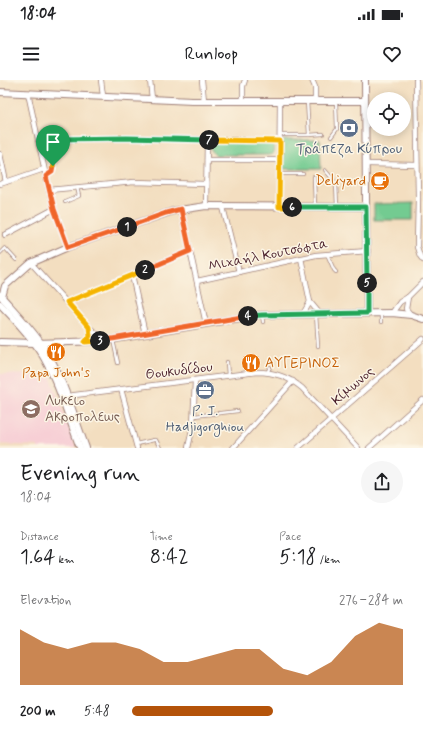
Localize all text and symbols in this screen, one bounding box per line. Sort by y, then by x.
text: 18:04 [20,4,56,24]
text: Runloop [185,42,238,66]
icon: menu [20,43,42,65]
icon: heart [381,43,403,65]
map controls [367,92,411,136]
button: locate [367,92,411,136]
bank icon: Τράπεζα Κύπρου [338,117,360,139]
pin [36,125,70,166]
pin: 7 [199,130,219,150]
icon: arrive [42,131,64,153]
text: 7 [206,133,212,147]
place label: Τράπεζα Κύπρου [296,140,402,158]
cafe icon: Deliyard [369,170,391,192]
place label: Deliyard [315,172,366,190]
pin: 6 [282,197,302,217]
text: 6 [289,200,295,214]
pin: 1 [117,217,137,237]
text: 1 [125,220,129,234]
street label: Μιχαήλ Κουτσόφτα [207,235,329,275]
pin: 2 [135,260,155,280]
text: 2 [142,263,148,277]
pin: 5 [357,273,377,293]
text: 5 [364,276,370,290]
pin: 4 [238,306,258,326]
text: 4 [245,309,251,323]
pin: 3 [90,331,110,351]
text: 3 [98,334,102,348]
restaurant icon: Papa John's [45,341,67,363]
restaurant icon: ΑΥΓΕΡΙΝΟΣ [240,352,262,374]
place label: ΑΥΓΕΡΙΝΟΣ [265,354,340,372]
street label: Θουκυδίδου [144,358,214,384]
street label: Κίμωνος [328,363,378,409]
place label: Papa John's [22,364,90,382]
office icon: P. J. Hadjigorghiou [194,379,216,401]
place label: Λυκειο Ακροπολεως [45,392,120,426]
school or university icon: Λυκειο Ακροπολεως [20,398,42,420]
place label: P. J. Hadjigorghiou [166,402,244,437]
text: Evening run [20,460,140,488]
button: share [361,461,403,503]
text: 18:04 [20,489,52,506]
text: Distance [20,530,59,544]
text: Time [150,530,173,544]
text: Pace [279,530,301,544]
text: 1.64 [20,544,55,571]
text: 8:42 [150,544,188,571]
text: 5:18 [279,544,317,571]
text: km [55,553,75,567]
text: /km [317,553,340,567]
text: Elevation [20,592,71,609]
text: 276–284 m [339,592,403,609]
text: 200 m [20,703,55,720]
text: 5:48 [84,703,110,720]

